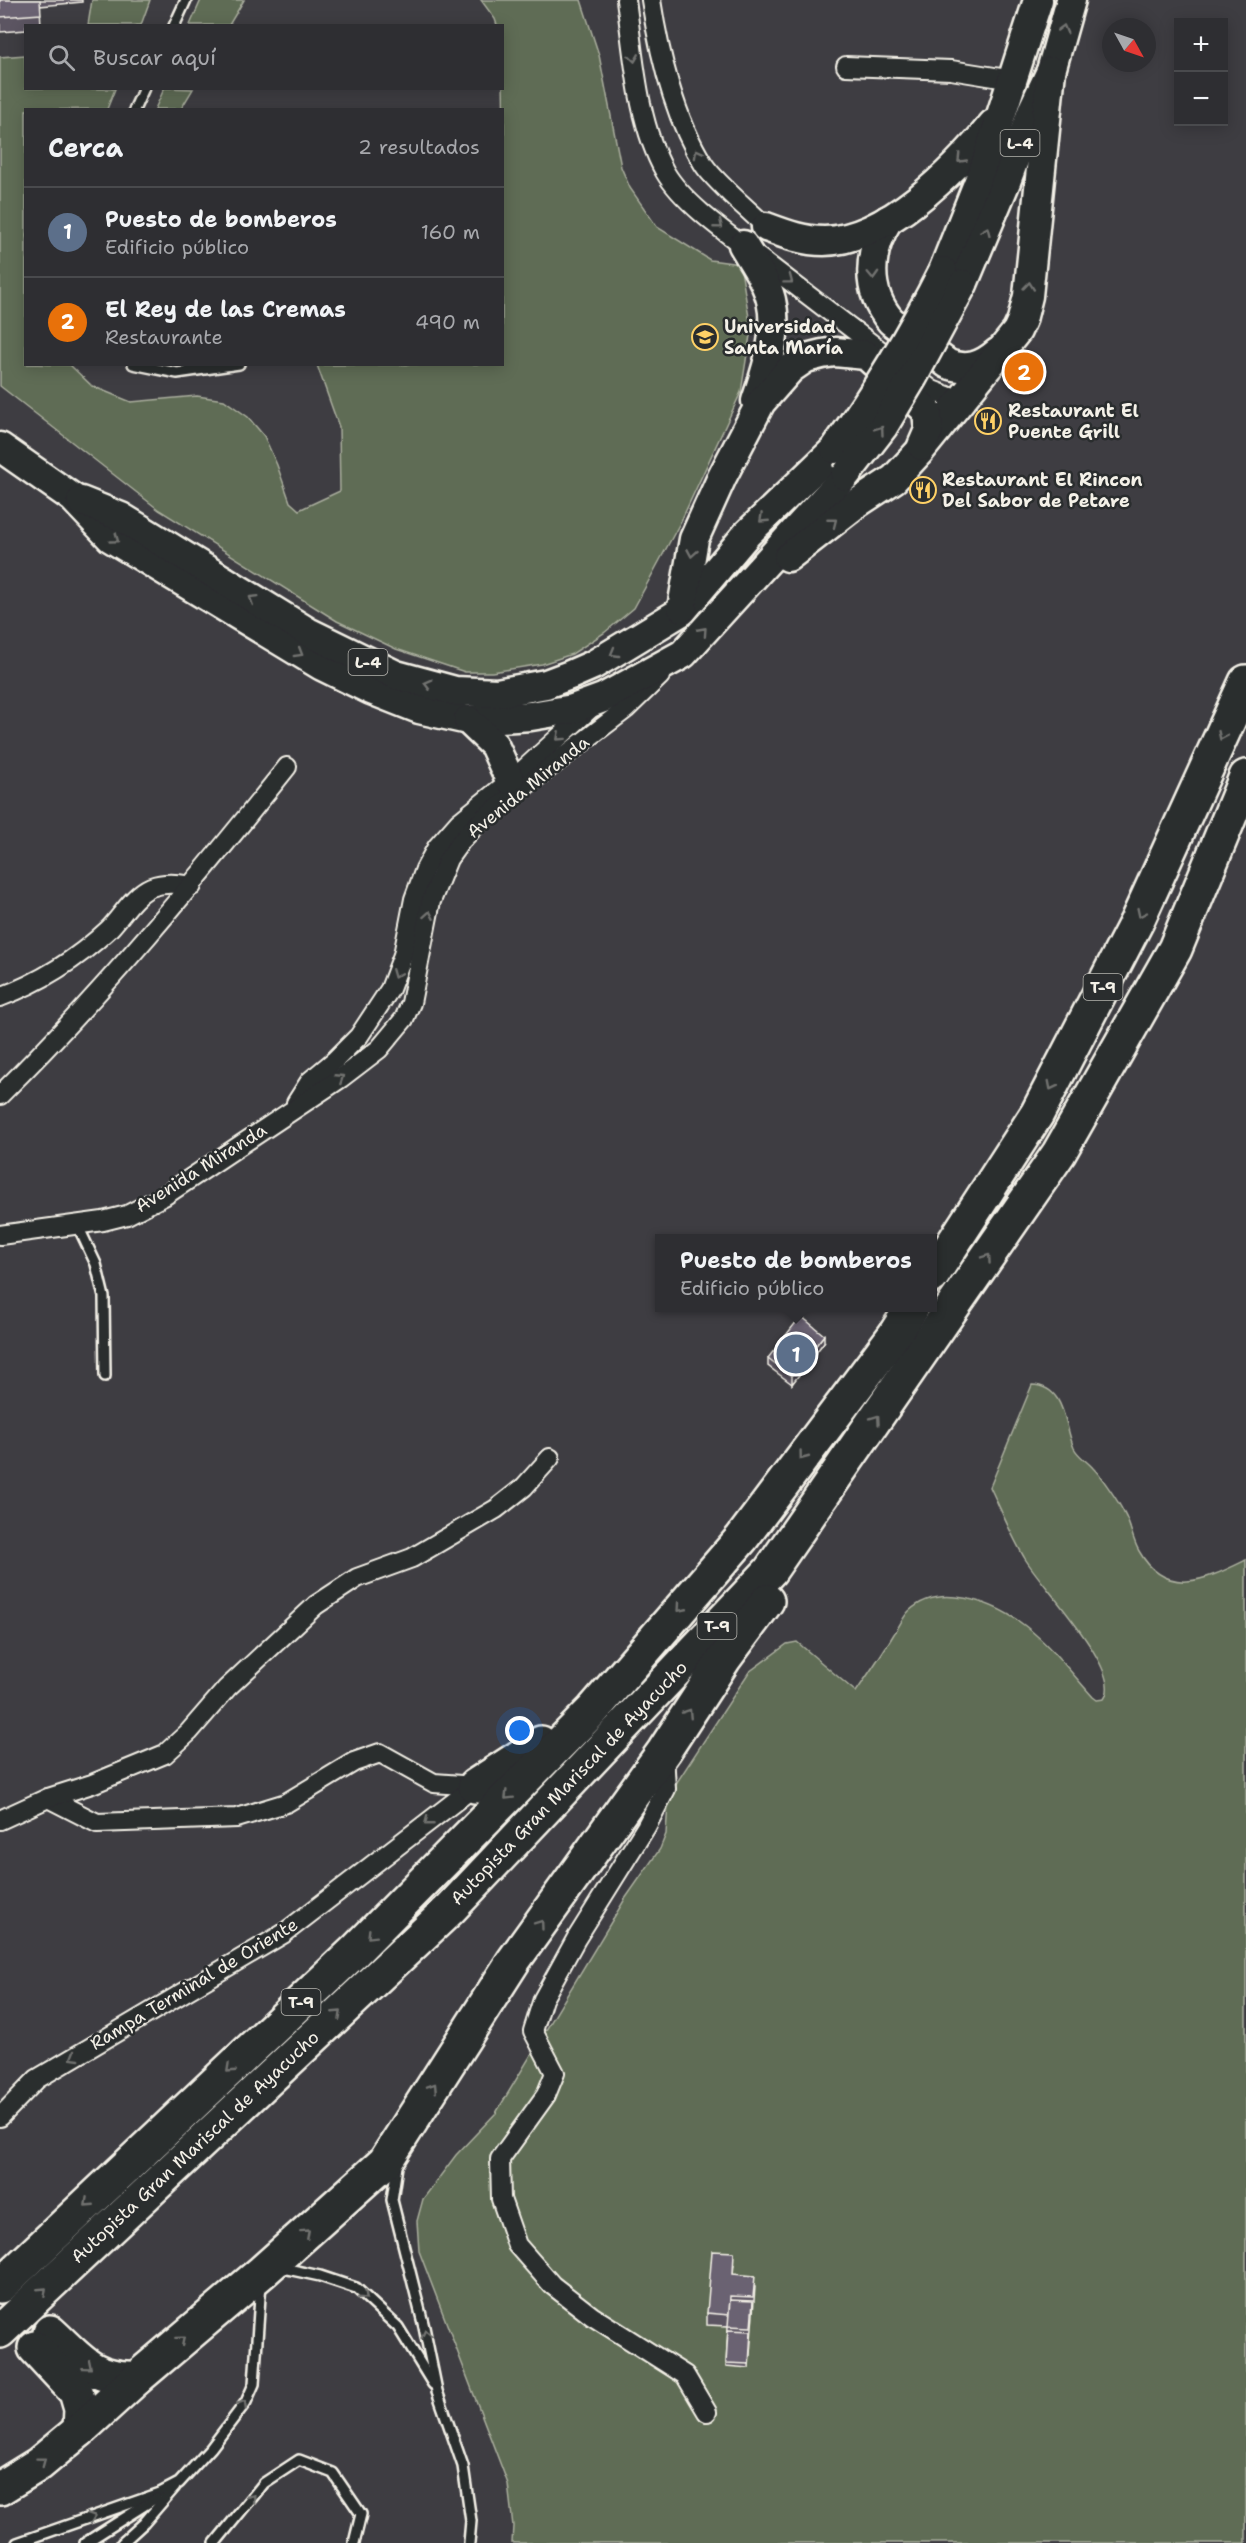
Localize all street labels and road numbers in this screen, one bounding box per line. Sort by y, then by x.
road number: L-4 [1000,130,1040,156]
road number: L-4 [348,649,388,675]
street label: Avenida Miranda [462,730,594,844]
road number: T-9 [1084,974,1122,1000]
street label: Avenida Miranda [131,1118,271,1218]
road number: T-9 [698,1613,736,1639]
street label: Autopista Gran Mariscal de Ayacucho [445,1656,693,1910]
street label: Rampa Terminal de Oriente [86,1912,302,2056]
road number: T-9 [282,1989,320,2015]
street label: Autopista Gran Mariscal de Ayacucho [66,2025,324,2269]

